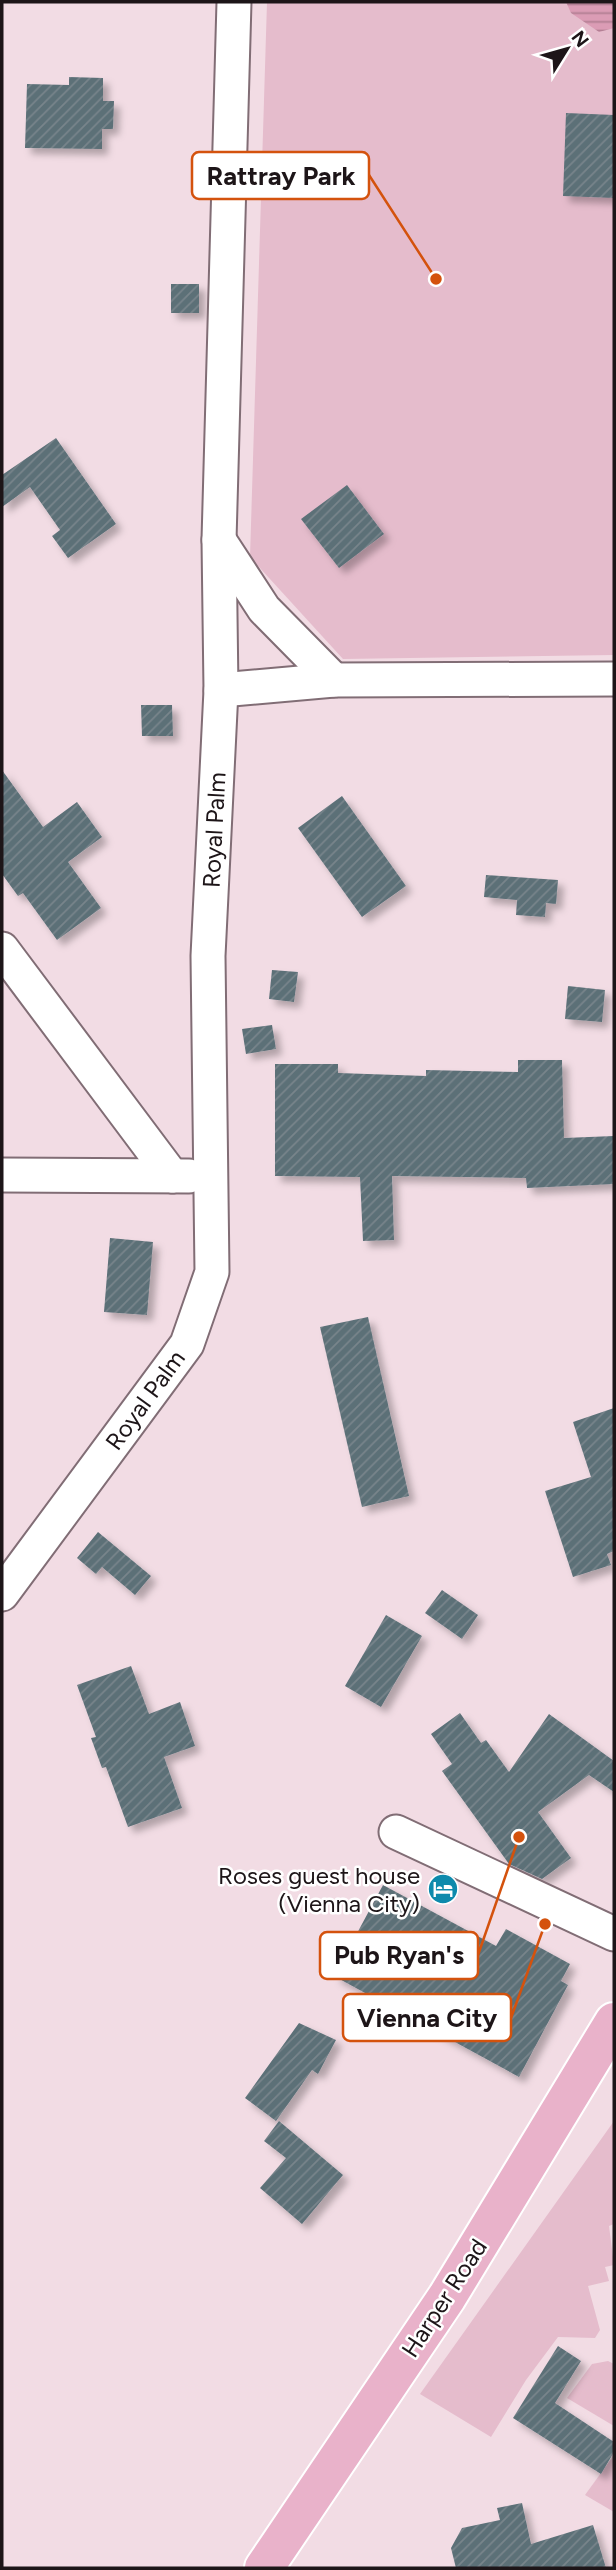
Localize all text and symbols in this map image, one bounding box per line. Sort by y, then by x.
north arrow [532,14,602,84]
text: N [567,26,594,52]
callout: Rattray Park [192,152,369,199]
text: Rattray Park [206,160,356,192]
street label: Royal Palm [196,771,232,889]
street label: Royal Palm [99,1345,191,1455]
place label: Roses guest house (Vienna City) [218,1861,420,1918]
hotel icon: Roses guest house (Vienna City) [426,1872,460,1906]
callout: Pub Ryan's [320,1932,478,1979]
text: Pub Ryan's [334,1939,464,1971]
callout: Vienna City [343,1994,511,2041]
text: Vienna City [357,2002,497,2034]
street label: Harper Road [395,2234,493,2362]

